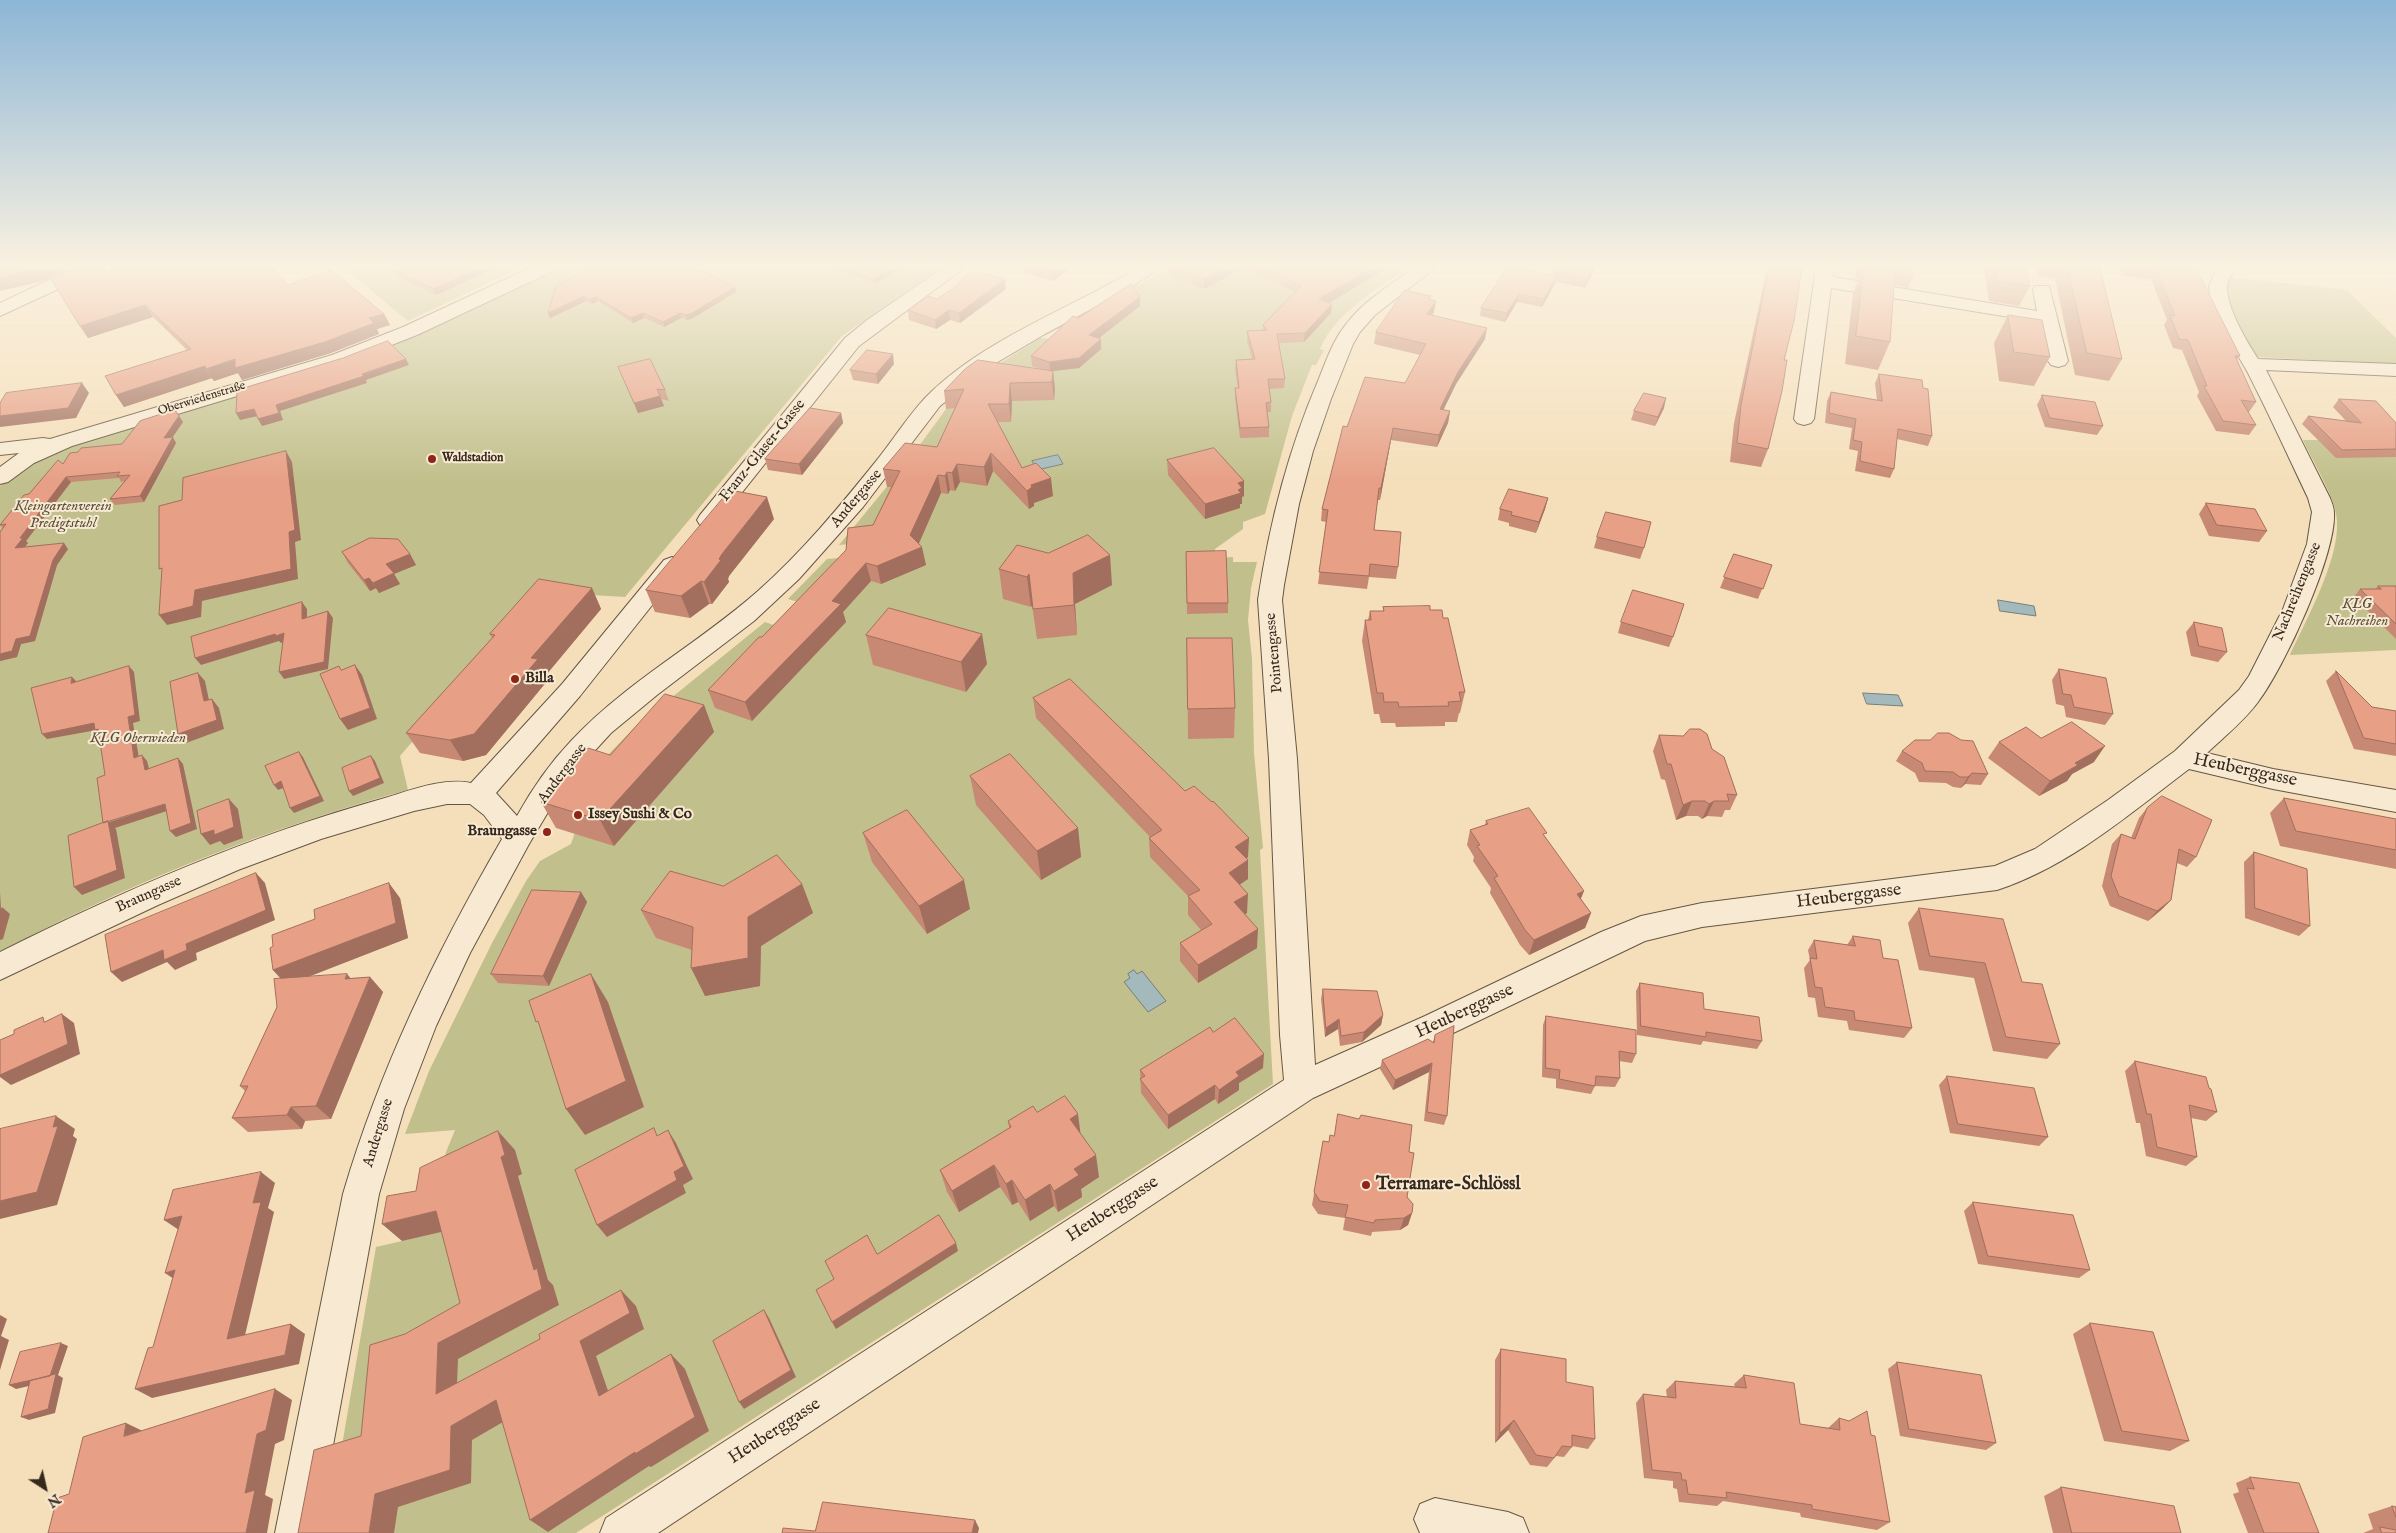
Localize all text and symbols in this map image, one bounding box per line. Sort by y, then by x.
street label: Oberwiedenstraße [157,379,247,419]
street label: Franz-Glaser-Gasse [716,396,810,506]
place label: Waldstadion [442,452,503,466]
marker: Waldstadion [426,453,438,465]
street label: Andergasse [827,466,887,532]
park label: Kleingartenverein Predigtstuhl [14,498,112,533]
street label: Nachreihengasse [2270,540,2326,644]
park label: KLG Nachreihen [2326,596,2388,631]
street label: Pointengasse [1263,612,1287,694]
place label: Billa [525,670,554,688]
marker: Billa [509,673,521,685]
park label: KLG Oberwieden [90,730,186,748]
street label: Andergasse [535,740,591,808]
street label: Heuberggasse [2191,749,2299,793]
place label: Issey Sushi & Co [588,806,692,824]
marker: Issey Sushi & Co [572,809,584,821]
place label: Braungasse [467,823,537,841]
marker: Braungasse [541,826,553,838]
street label: Braungasse [113,873,185,917]
street label: Heuberggasse [1795,880,1903,914]
street label: Heuberggasse [1413,980,1517,1044]
street label: Andergasse [360,1097,398,1169]
street label: Heuberggasse [1063,1172,1163,1248]
place label: Terramare-Schlössl [1376,1174,1520,1196]
marker: Terramare-Schlössl [1360,1179,1372,1191]
street label: Heuberggasse [725,1394,825,1470]
north arrow [20,1463,70,1513]
text: N [43,1489,64,1511]

